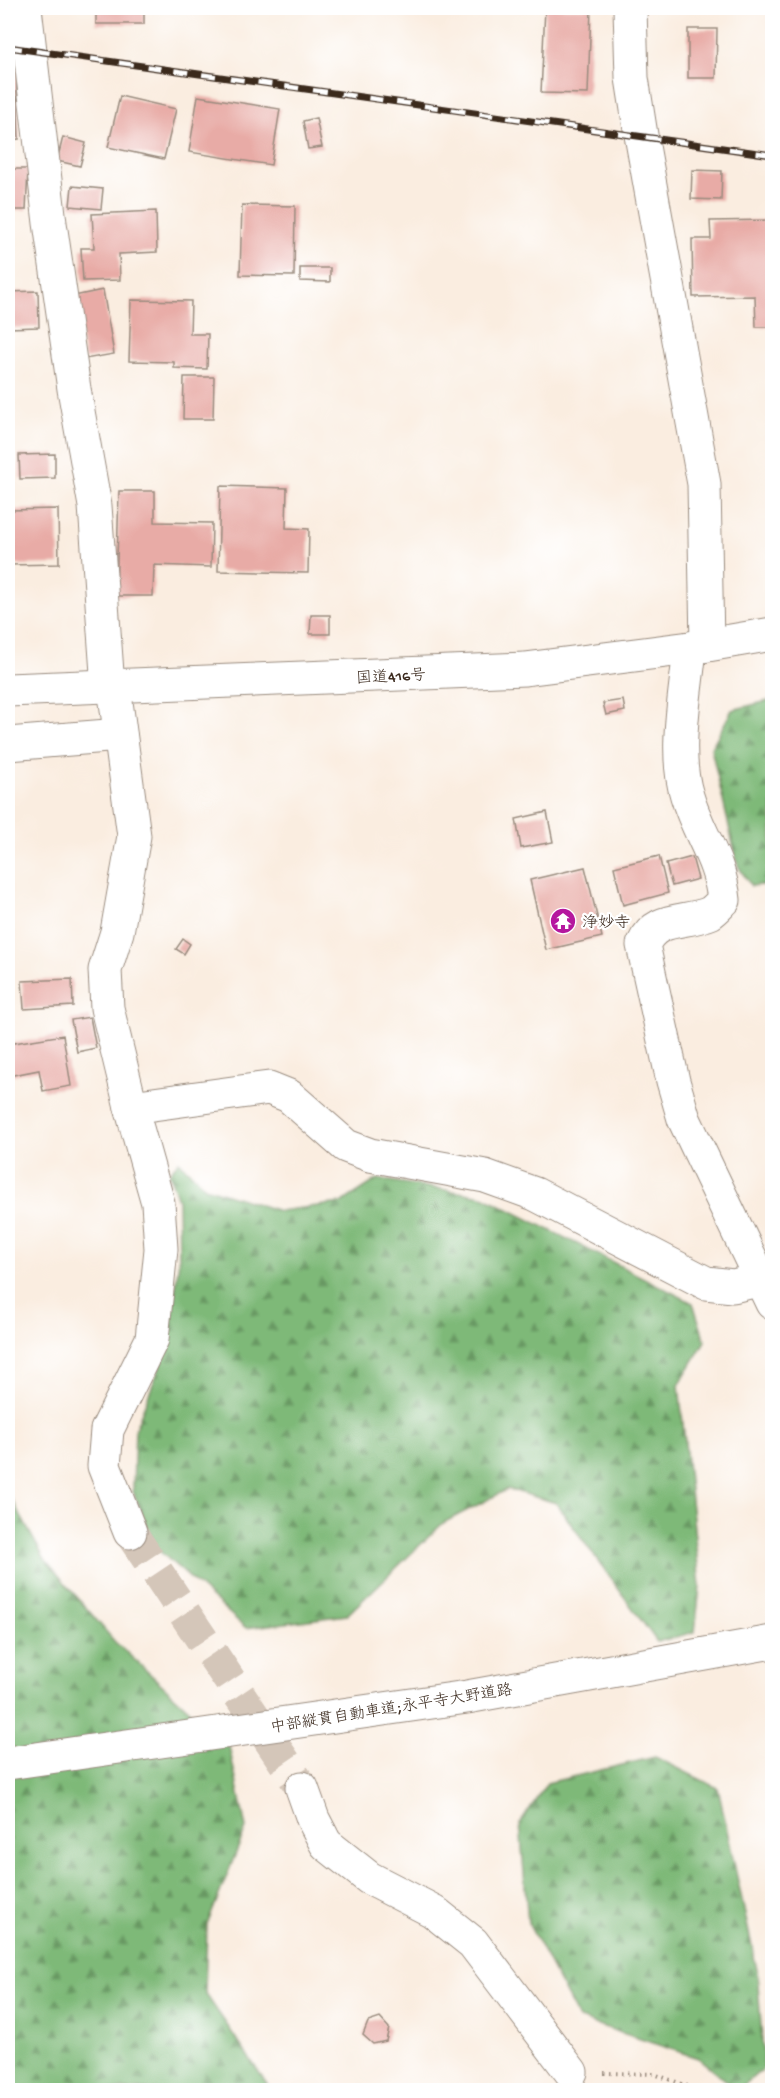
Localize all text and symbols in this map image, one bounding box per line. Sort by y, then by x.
street label: 国道416号 [356,666,427,690]
temple icon: 浄妙寺 [548,906,578,936]
place label: 浄妙寺 [582,913,630,934]
street label: 中部縦貫自動車道;永平寺大野道路 [269,1680,514,1739]

